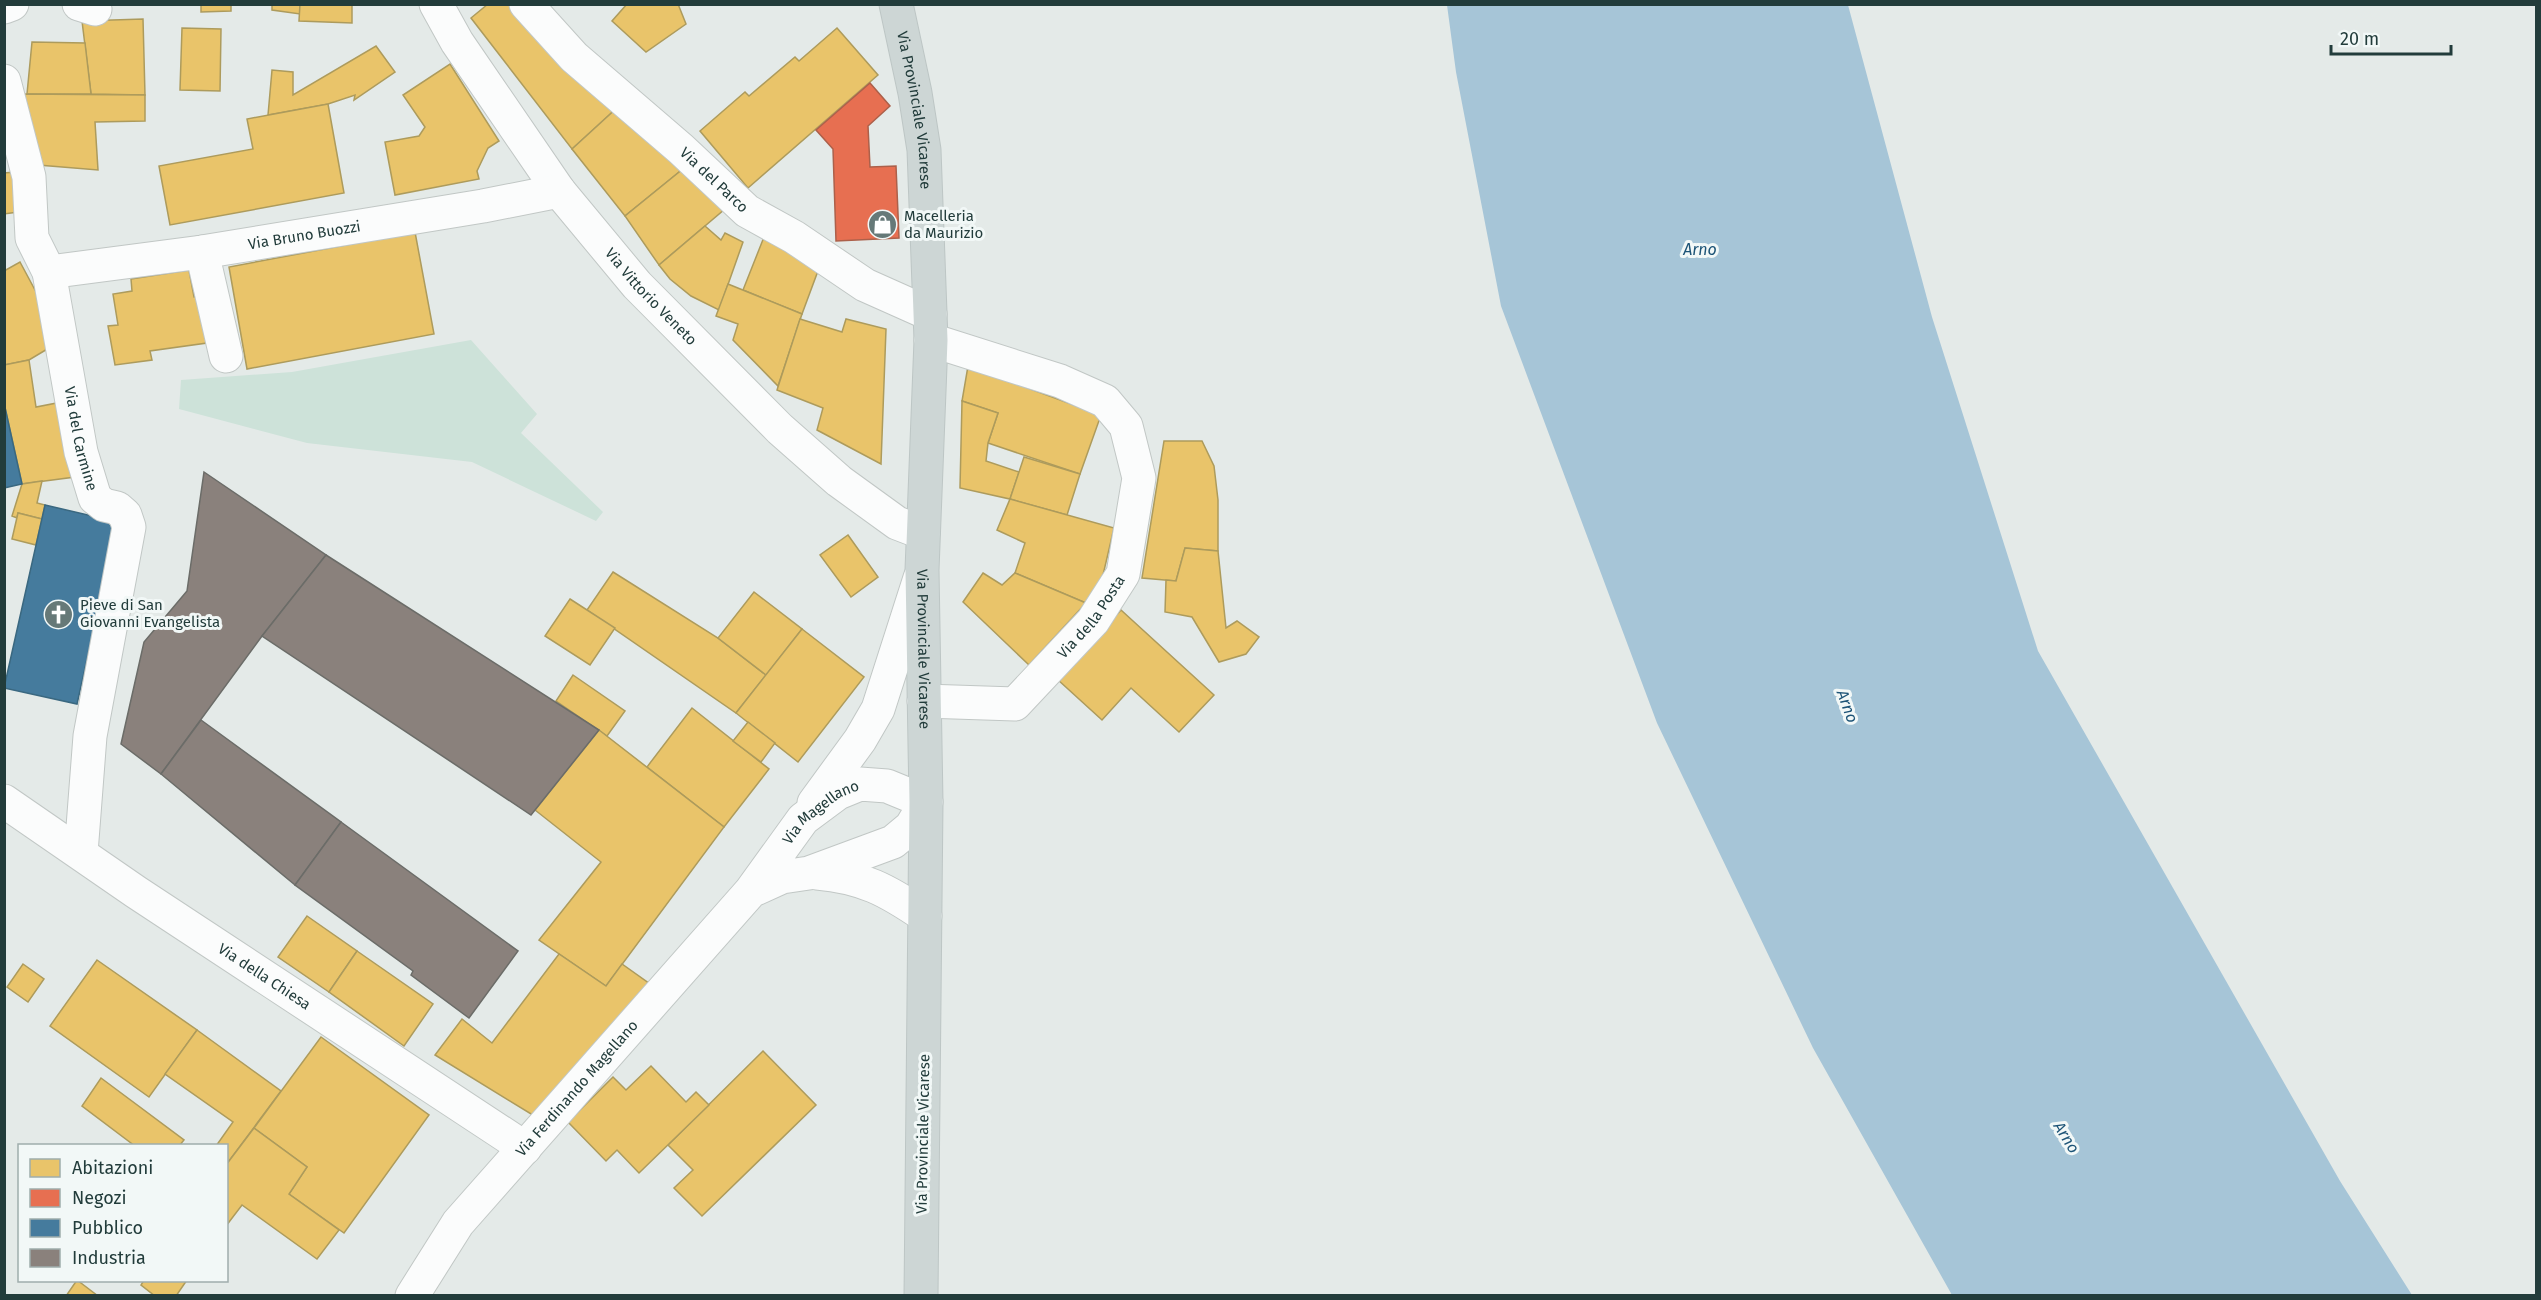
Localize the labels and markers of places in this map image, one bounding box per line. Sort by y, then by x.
place label: Macelleria da Maurizio [904,207,983,242]
shop icon: Macelleria da Maurizio [867,209,899,241]
place label: Pieve di San Giovanni Evangelista [80,596,220,631]
church icon: Pieve di San Giovanni Evangelista [43,598,75,630]

